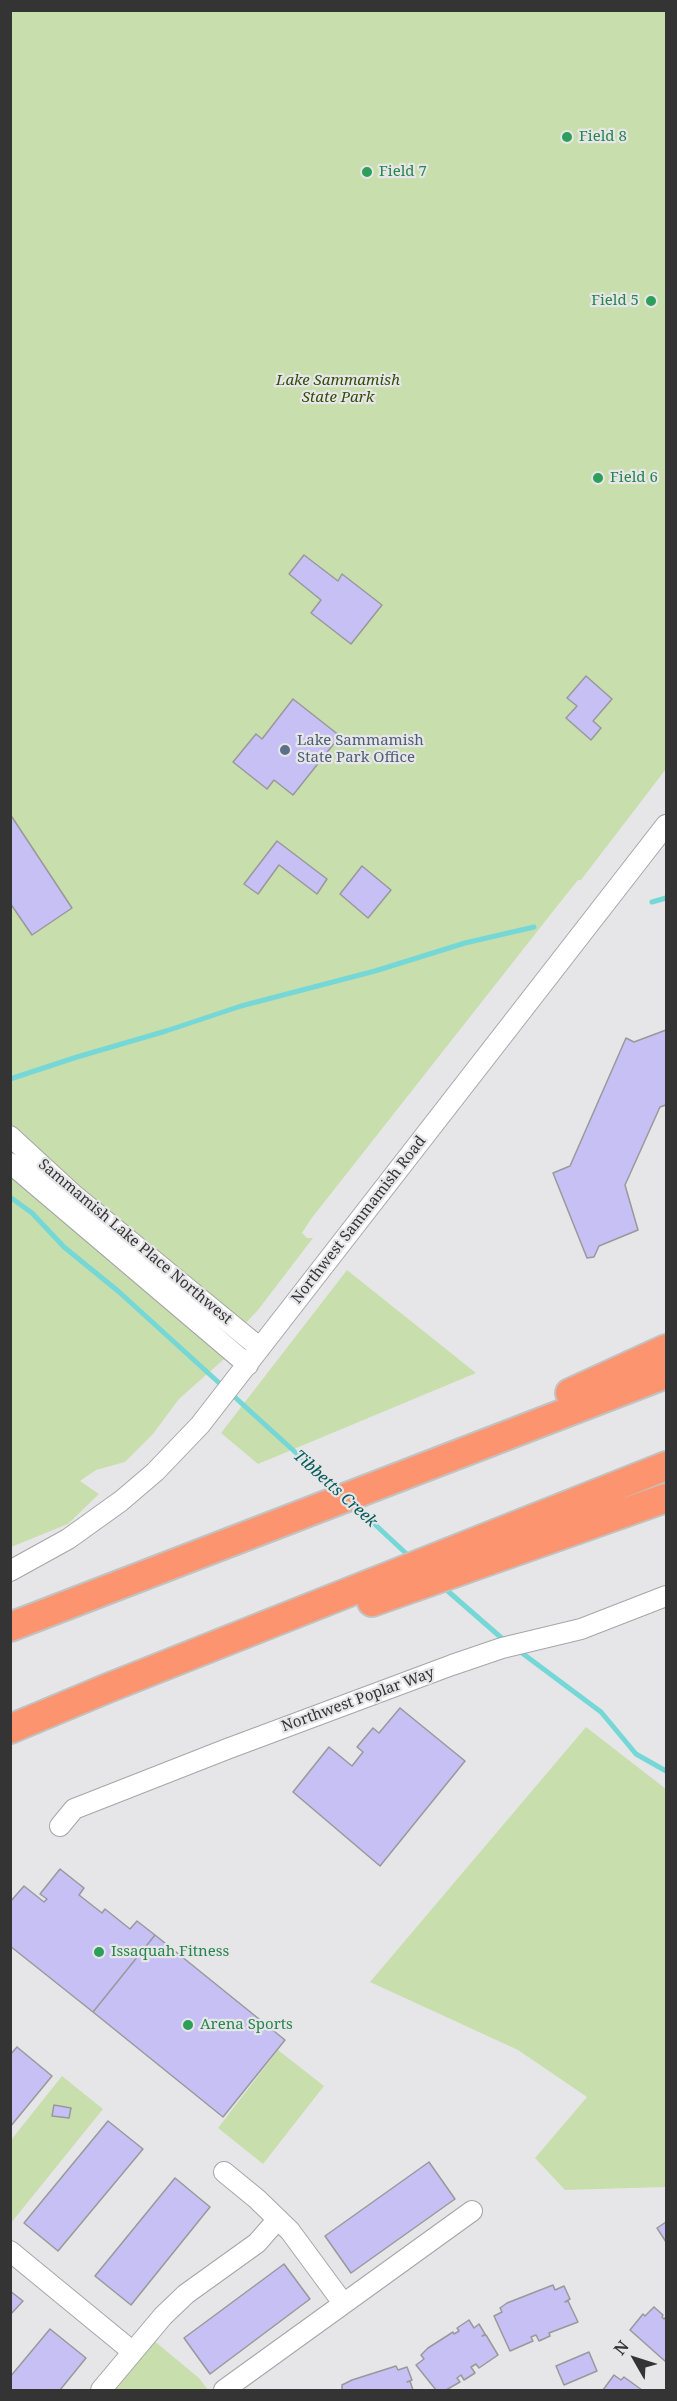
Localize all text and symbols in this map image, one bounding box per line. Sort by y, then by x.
place label: Field 8 [579,128,627,146]
marker: Field 8 [560,130,574,144]
place label: Field 7 [379,163,427,181]
marker: Field 7 [360,165,374,179]
place label: Field 5 [591,292,639,310]
marker: Field 5 [644,294,658,308]
park label: Lake Sammamish State Park [276,372,400,407]
place label: Field 6 [610,469,658,487]
marker: Field 6 [591,471,605,485]
place label: Lake Sammamish State Park Office [297,732,424,767]
marker: Lake Sammamish State Park Office [278,743,292,757]
street label: Northwest Sammamish Road [288,1133,430,1307]
street label: Sammamish Lake Place Northwest [35,1156,235,1328]
water label: Tibbetts Creek [289,1446,381,1532]
street label: Northwest Poplar Way [279,1664,437,1736]
place label: Issaquah Fitness [111,1943,229,1961]
marker: Issaquah Fitness [92,1945,106,1959]
place label: Arena Sports [200,2016,293,2034]
marker: Arena Sports [181,2018,195,2032]
north arrow [605,2329,665,2389]
text: N [608,2336,634,2360]

